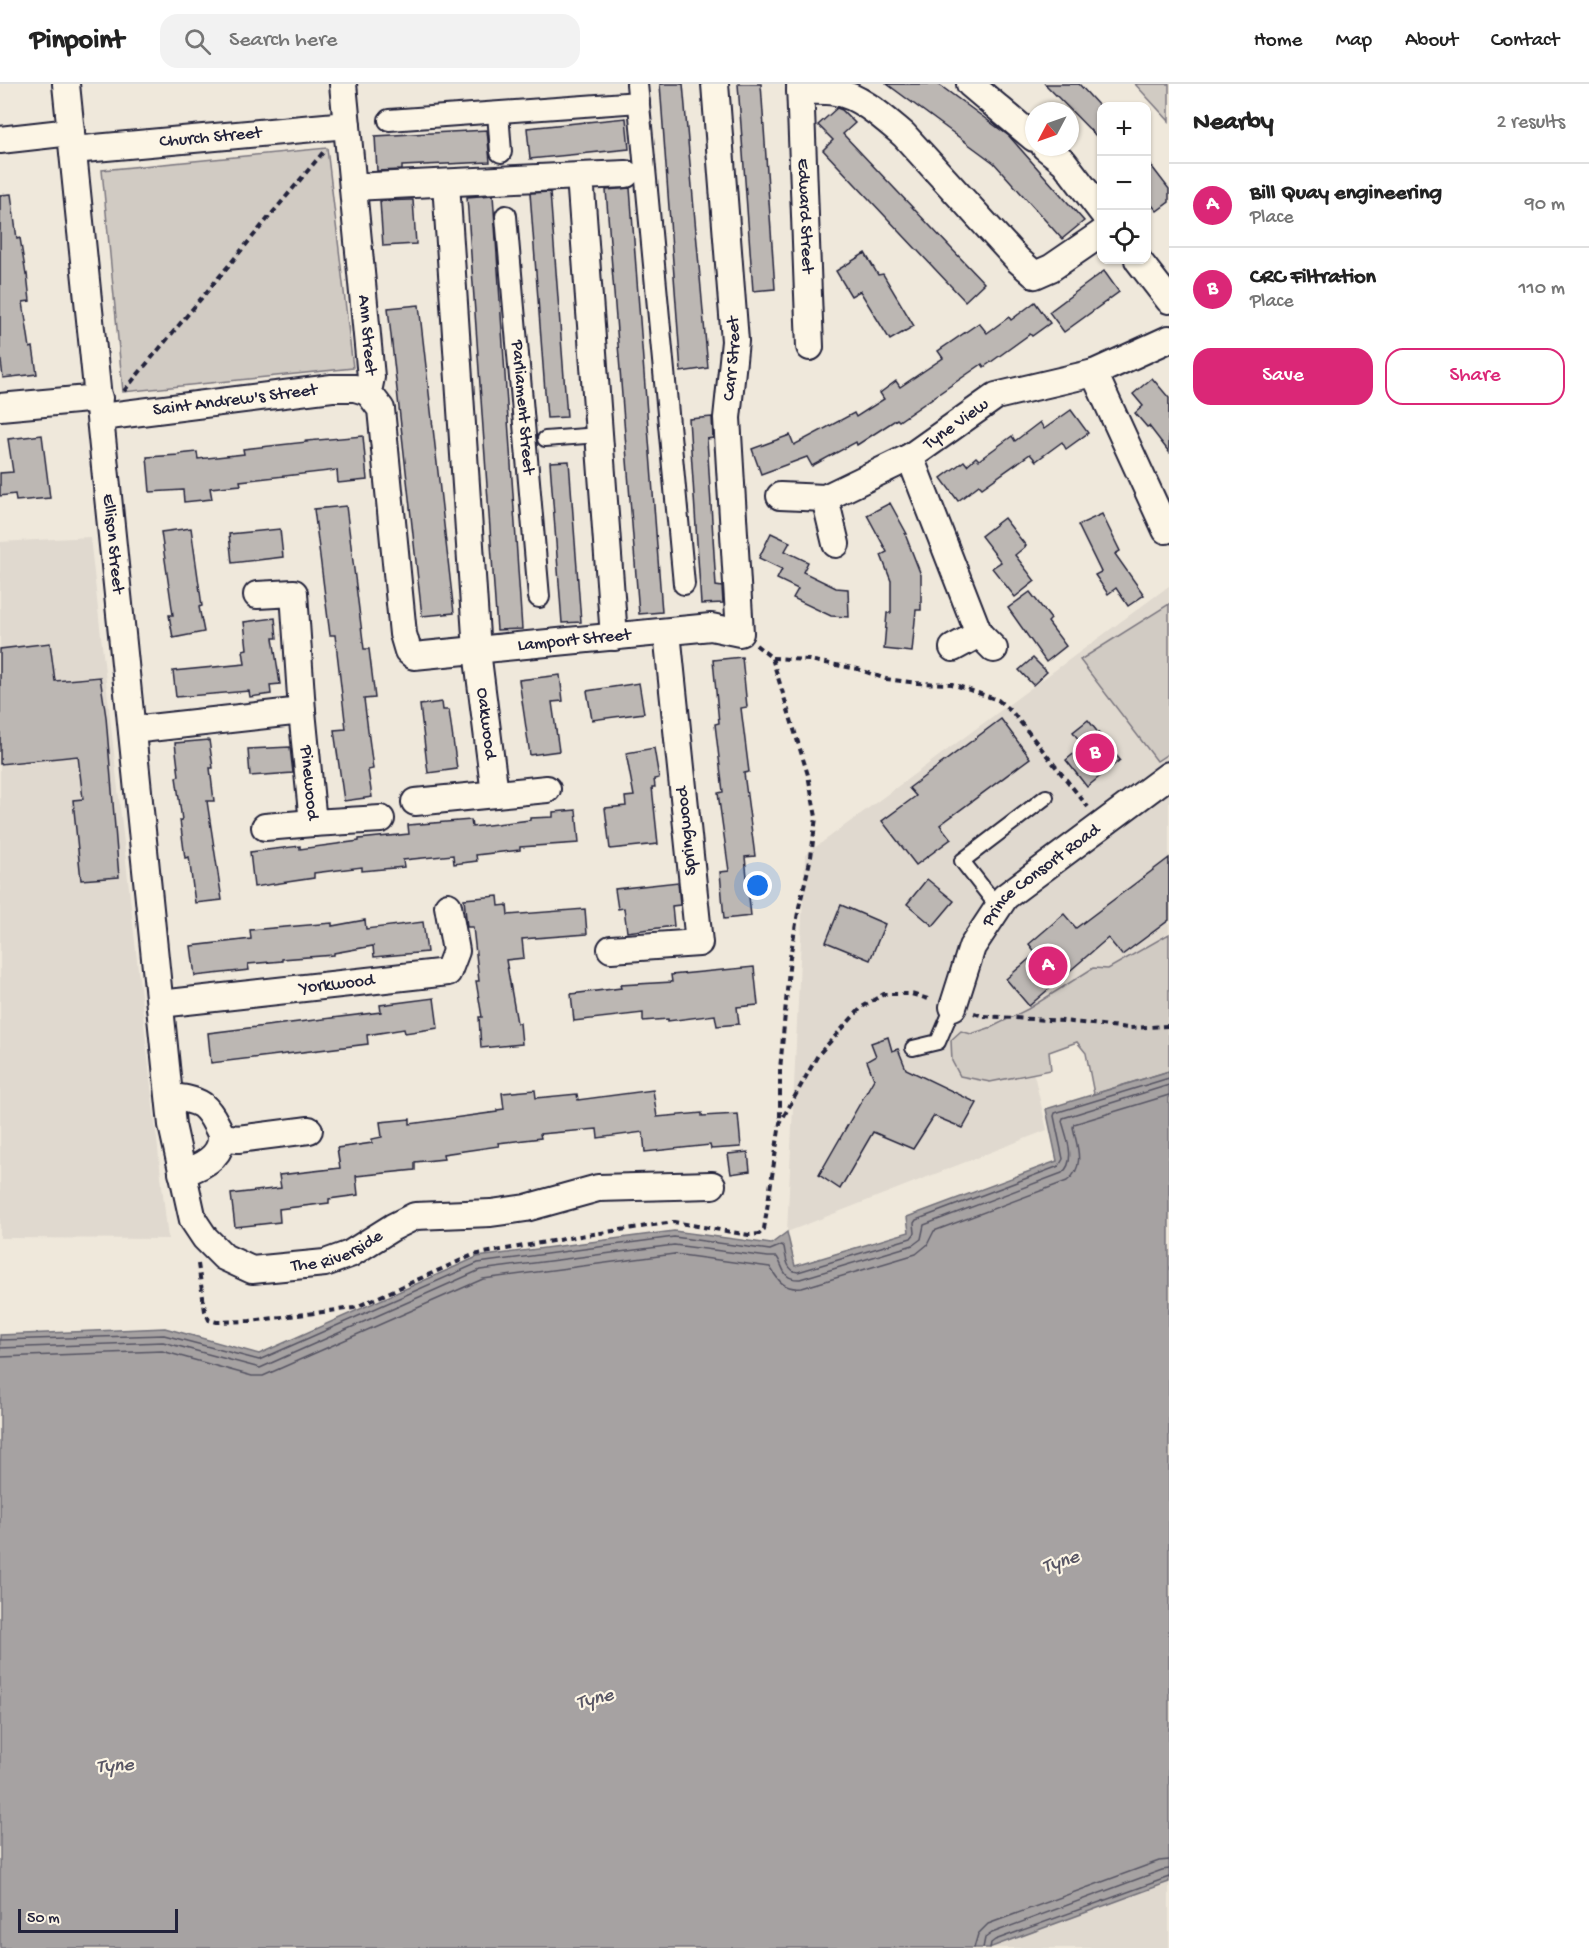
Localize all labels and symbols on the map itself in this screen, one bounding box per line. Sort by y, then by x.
north arrow [1025,102,1079,156]
street label: Church Street [158,122,264,153]
street label: Edward Street [792,158,818,275]
street label: Ann Street [353,294,381,377]
street label: Carr Street [718,314,746,402]
street label: Parliament Street [506,338,539,477]
street label: Saint Andrew's Street [152,379,320,421]
street label: Tyne View [919,394,993,455]
street label: Ellison Street [97,493,128,596]
street label: Lamport Street [517,624,633,656]
street label: Oakwood [471,686,501,762]
pin: B [1076,730,1114,776]
street label: Pinewood [295,743,323,822]
street label: Springwood [672,784,702,877]
street label: Prince Consort Road [977,819,1105,932]
your location [743,871,772,900]
pin: A [1028,944,1068,988]
street label: Yorkwood [296,970,377,999]
street label: The Riverside [289,1225,387,1277]
water label: Tyne [1040,1546,1083,1580]
water label: Tyne [574,1684,617,1716]
water label: Tyne [96,1755,135,1779]
scale bar [18,1906,178,1934]

